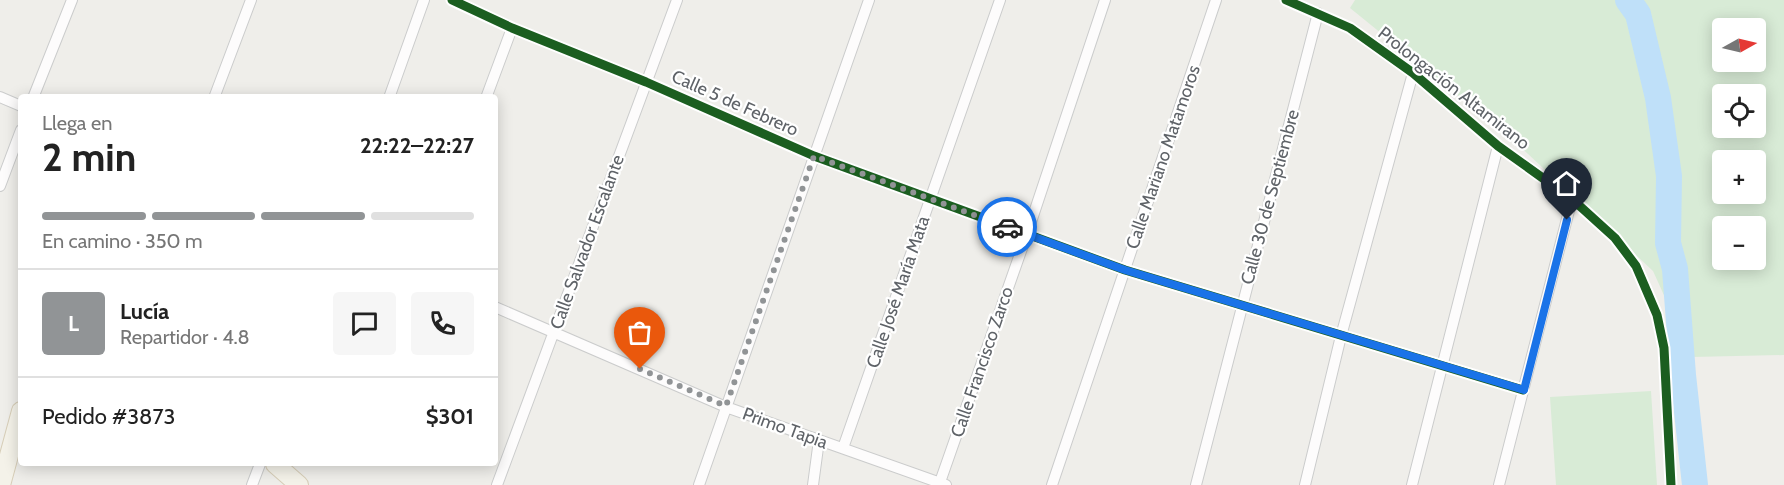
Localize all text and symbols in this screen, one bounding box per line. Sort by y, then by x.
north arrow [1712,18,1766,72]
map controls [1712,18,1766,270]
street label: Prolongación Altamirano [1374,22,1534,154]
street label: Calle Mariano Matamoros [1121,62,1205,252]
street label: Calle 5 de Febrero [668,65,802,141]
button: locate [1712,84,1766,138]
street label: Calle 30 de Septiembre [1236,107,1304,287]
text: Llega en [42,111,112,135]
text: 22:22–22:27 [360,132,474,159]
text: 2 min [42,133,136,181]
button: + [1712,150,1766,204]
street label: Calle Salvador Escalante [545,152,629,332]
pin [1541,158,1592,220]
icon: home [1550,167,1583,200]
courier [977,197,1037,257]
icon: car [991,211,1024,244]
street label: Calle José María Mata [862,213,934,371]
button: − [1712,216,1766,270]
text: En camino · 350 m [42,229,203,253]
street label: Calle Francisco Zarco [946,284,1018,440]
button: chat [333,292,396,355]
button: phone [411,292,474,355]
text: Lucía [120,298,169,325]
pin [614,307,665,369]
text: L [68,310,79,337]
icon: bag [623,316,656,349]
text: Repartidor · 4.8 [120,325,250,349]
street label: Primo Tapia [739,402,831,454]
text: Pedido #3873 [42,403,175,430]
text: $301 [426,403,474,430]

